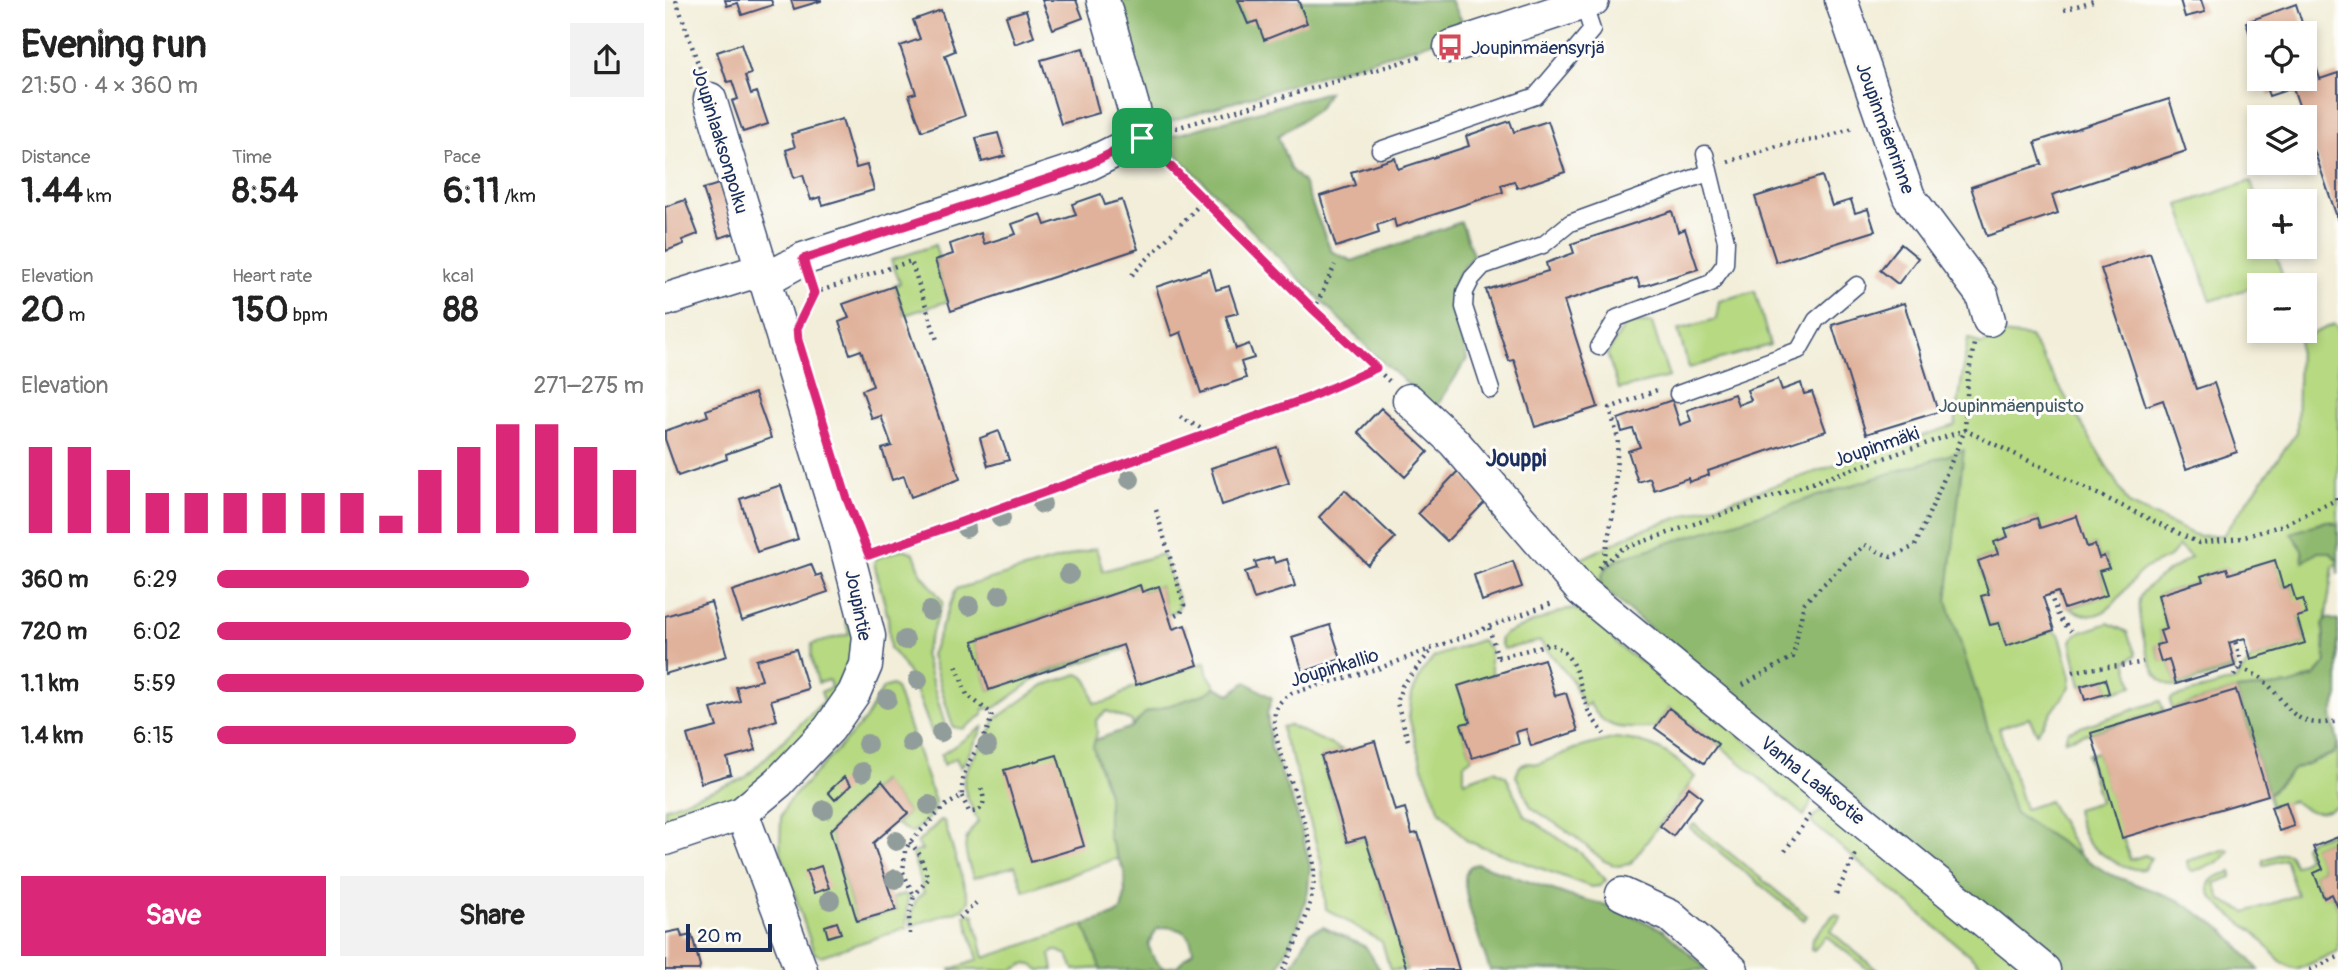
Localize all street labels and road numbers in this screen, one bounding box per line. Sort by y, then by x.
street label: Joupinmäenrinne [1850,59,1920,198]
street label: Joupinlaaksonpolku [686,64,754,217]
street label: Joupinmäki [1830,421,1922,473]
street label: Joupintie [839,568,877,643]
street label: Joupinkallio [1287,643,1381,693]
street label: Vanha Laaksotie [1755,731,1870,831]

